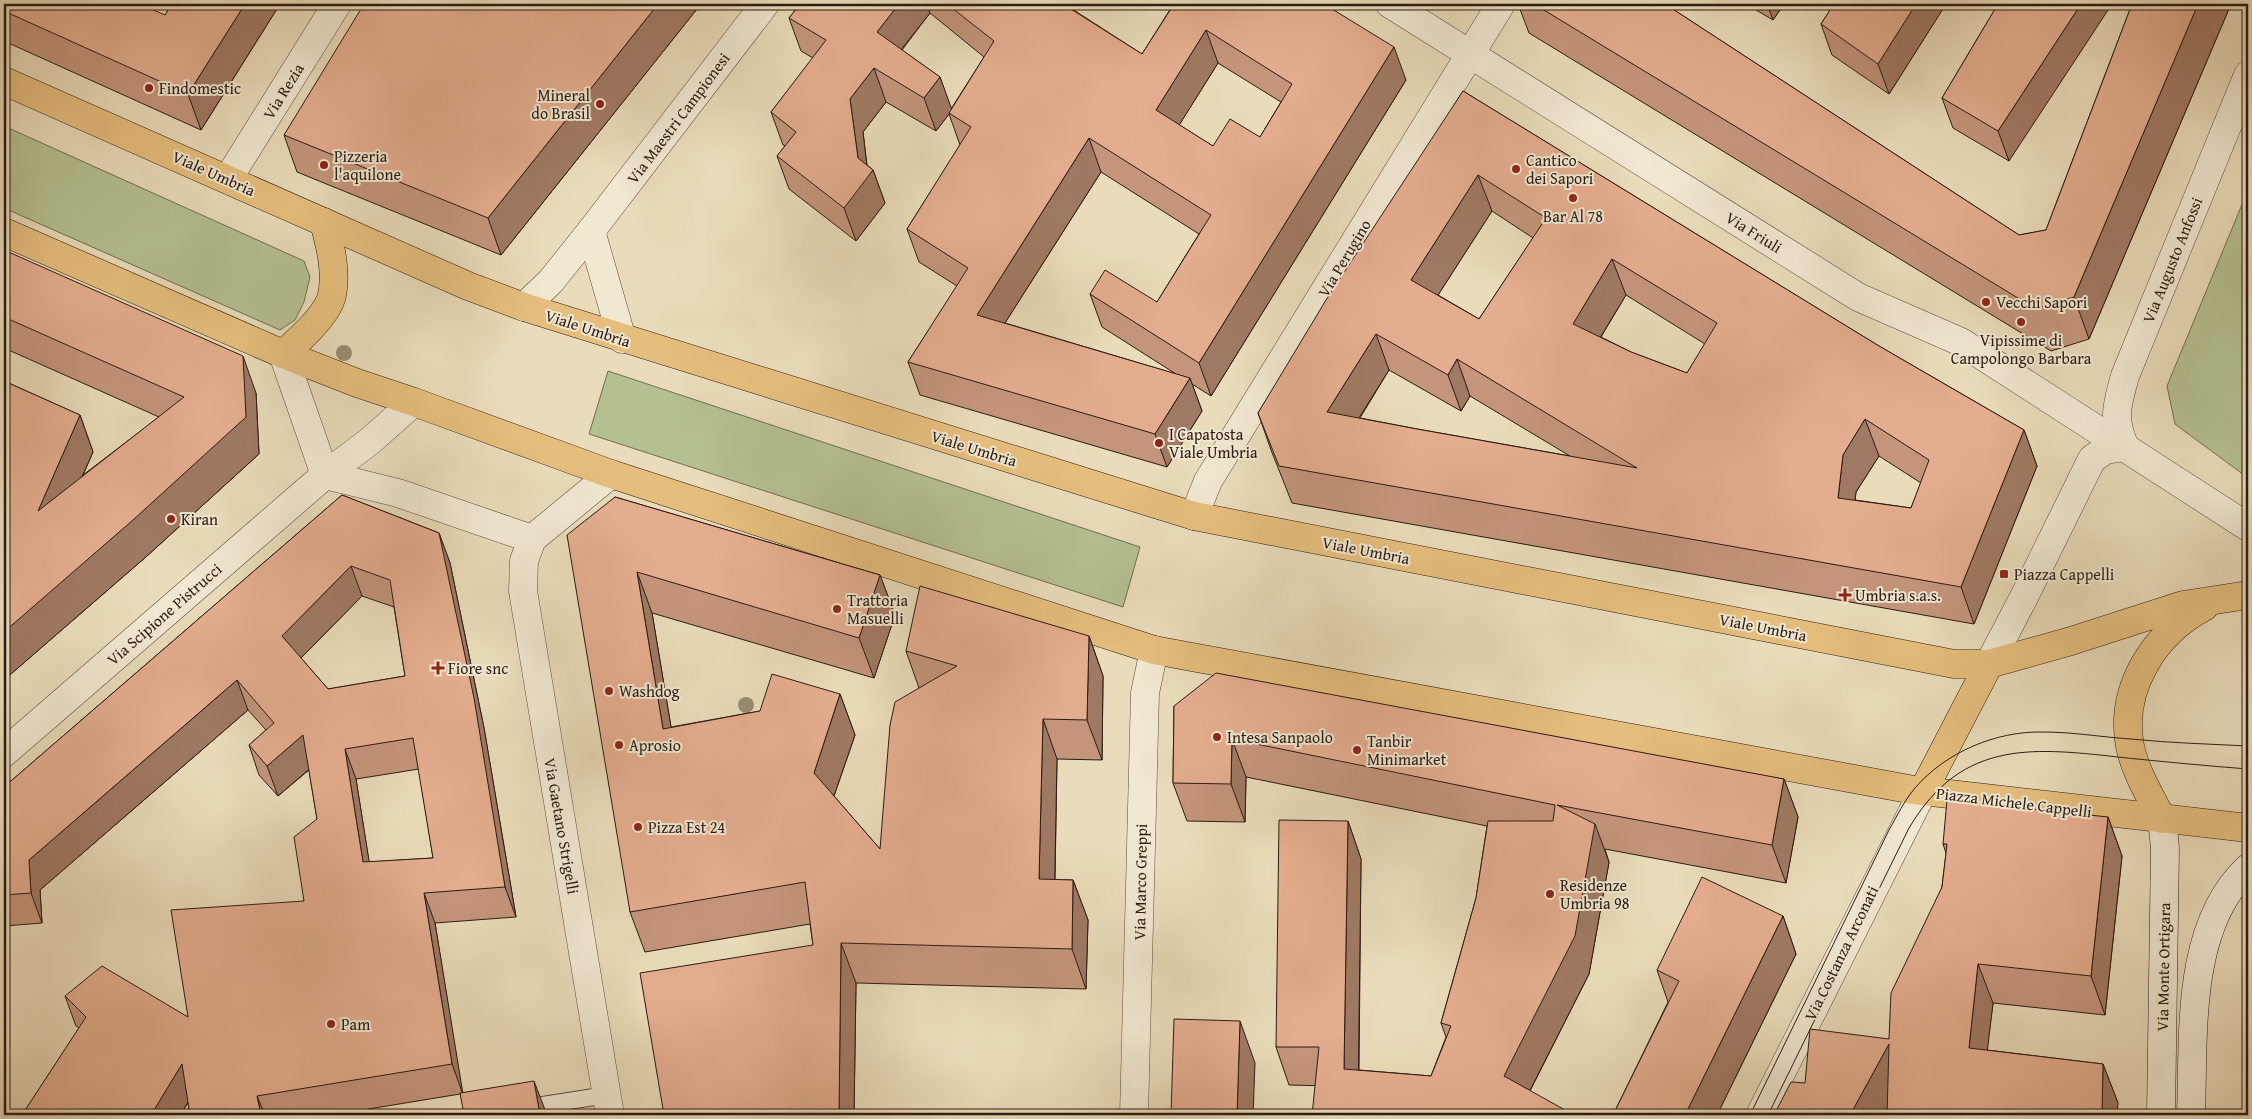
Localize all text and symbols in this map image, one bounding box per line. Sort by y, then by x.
street label: Via Maestri Campionesi [621,47,736,189]
street label: Via Rezia [256,58,310,124]
place label: Findomestic [159,76,241,100]
marker: Findomestic [143,82,155,94]
place label: Mineral do Brasil [531,83,591,125]
marker: Mineral do Brasil [594,98,606,110]
street label: Viale Umbria [169,144,260,202]
place label: Pizzeria l'aquilone [334,144,401,186]
place label: Cantico dei Sapori [1526,148,1594,190]
marker: Pizzeria l'aquilone [318,159,330,171]
marker: Cantico dei Sapori [1510,163,1522,175]
marker: Bar Al 78 [1567,192,1579,204]
street label: Via Augusto Anfossi [2136,193,2208,327]
place label: Bar Al 78 [1543,204,1603,228]
street label: Via Friuli [1721,205,1787,259]
street label: Via Perugino [1311,215,1377,301]
place label: Vecchi Sapori [1996,290,2088,314]
marker: Vecchi Sapori [1980,296,1992,308]
street label: Viale Umbria [542,303,634,353]
marker: Vipissime di Campolongo Barbara [2015,316,2027,328]
place label: Vipissime di Campolongo Barbara [1951,328,2092,370]
place label: I Capatosta Viale Umbria [1169,422,1258,464]
street label: Viale Umbria [928,424,1020,473]
marker: I Capatosta Viale Umbria [1153,437,1165,449]
place label: Kiran [181,507,218,531]
marker: Kiran [165,513,177,525]
street label: Viale Umbria [1320,530,1412,570]
street label: Via Scipione Pistrucci [101,557,227,671]
place label: Piazza Cappelli [2014,562,2115,586]
marker: Piazza Cappelli [1998,568,2010,580]
place label: Umbria s.a.s. [1855,583,1941,607]
place label: Trattoria Masuelli [847,588,909,630]
marker: Umbria s.a.s. [1839,589,1851,601]
marker: Trattoria Masuelli [831,603,843,615]
street label: Viale Umbria [1717,607,1809,647]
place label: Fiore snc [448,656,508,680]
marker: Fiore snc [432,662,444,674]
place label: Washdog [619,679,680,703]
marker: Washdog [603,685,615,697]
place label: Intesa Sanpaolo [1227,725,1333,749]
place label: Tanbir Minimarket [1367,729,1447,771]
marker: Intesa Sanpaolo [1211,731,1223,743]
place label: Aprosio [629,733,681,757]
marker: Aprosio [613,739,625,751]
marker: Tanbir Minimarket [1351,744,1363,756]
street label: Via Gaetano Strigelli [538,756,586,896]
street label: Piazza Michele Cappelli [1935,781,2094,824]
place label: Pizza Est 24 [648,815,726,839]
marker: Pizza Est 24 [632,821,644,833]
street label: Via Marco Greppi [1127,823,1153,941]
place label: Residenze Umbria 98 [1560,873,1630,915]
street label: Via Costanza Arconati [1798,881,1884,1025]
marker: Residenze Umbria 98 [1544,888,1556,900]
street label: Via Monte Ortigara [2150,902,2176,1032]
place label: Pam [341,1012,370,1036]
marker: Pam [325,1018,337,1030]

